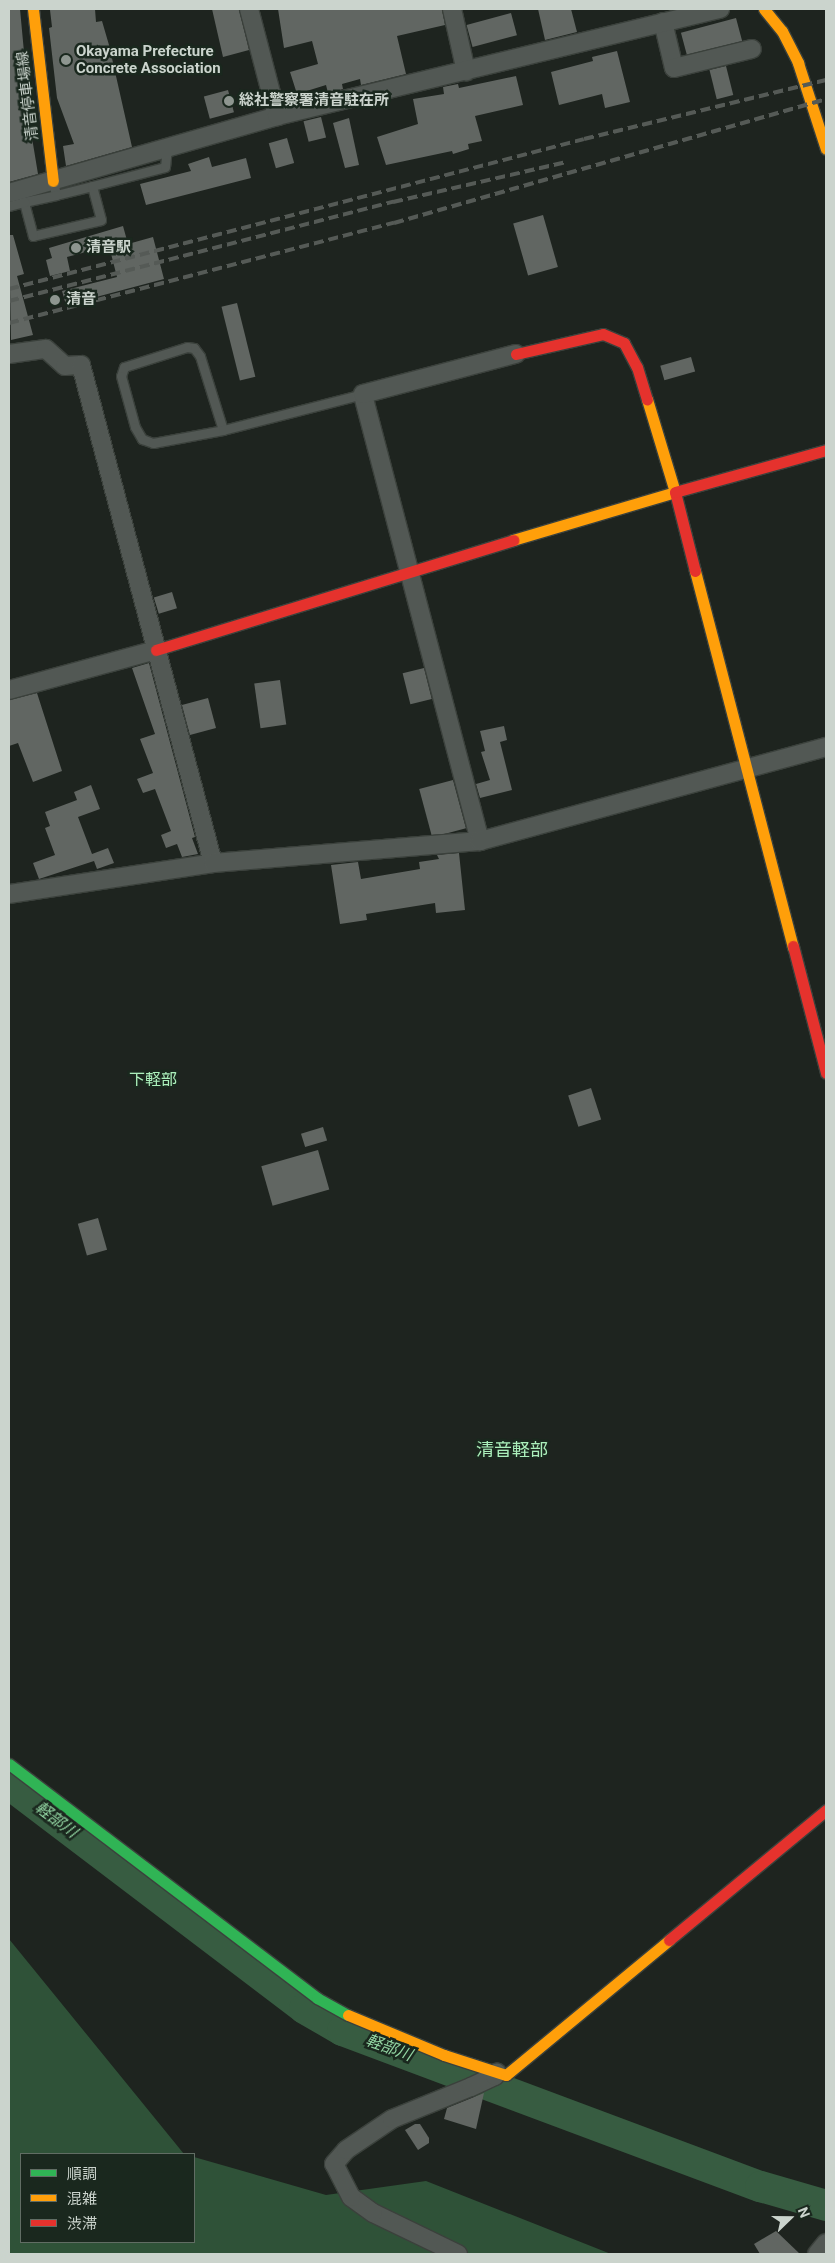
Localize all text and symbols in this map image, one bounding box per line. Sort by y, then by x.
place label: Okayama Prefecture Concrete Association [76,42,221,77]
street label: 清音停車場線 [14,50,42,142]
marker: Okayama Prefecture Concrete Association [60,54,72,66]
place label: 総社警察署清音駐在所 [239,92,389,110]
marker: 総社警察署清音駐在所 [223,95,235,107]
place label: 清音駅 [86,239,131,257]
marker: 清音駅 [70,242,82,254]
place label: 清音 [66,291,96,309]
marker: 清音 [48,293,62,307]
district label: 下軽部 [129,1070,177,1090]
district label: 清音軽部 [476,1439,548,1461]
water label: 軽部川 [31,1798,81,1842]
water label: 軽部川 [363,2031,415,2065]
legend [20,2153,195,2243]
text: 順調 [67,2165,97,2183]
text: 混雑 [67,2190,97,2208]
north arrow [765,2193,815,2243]
text: N [795,2205,813,2220]
text: 渋滞 [67,2215,97,2233]

